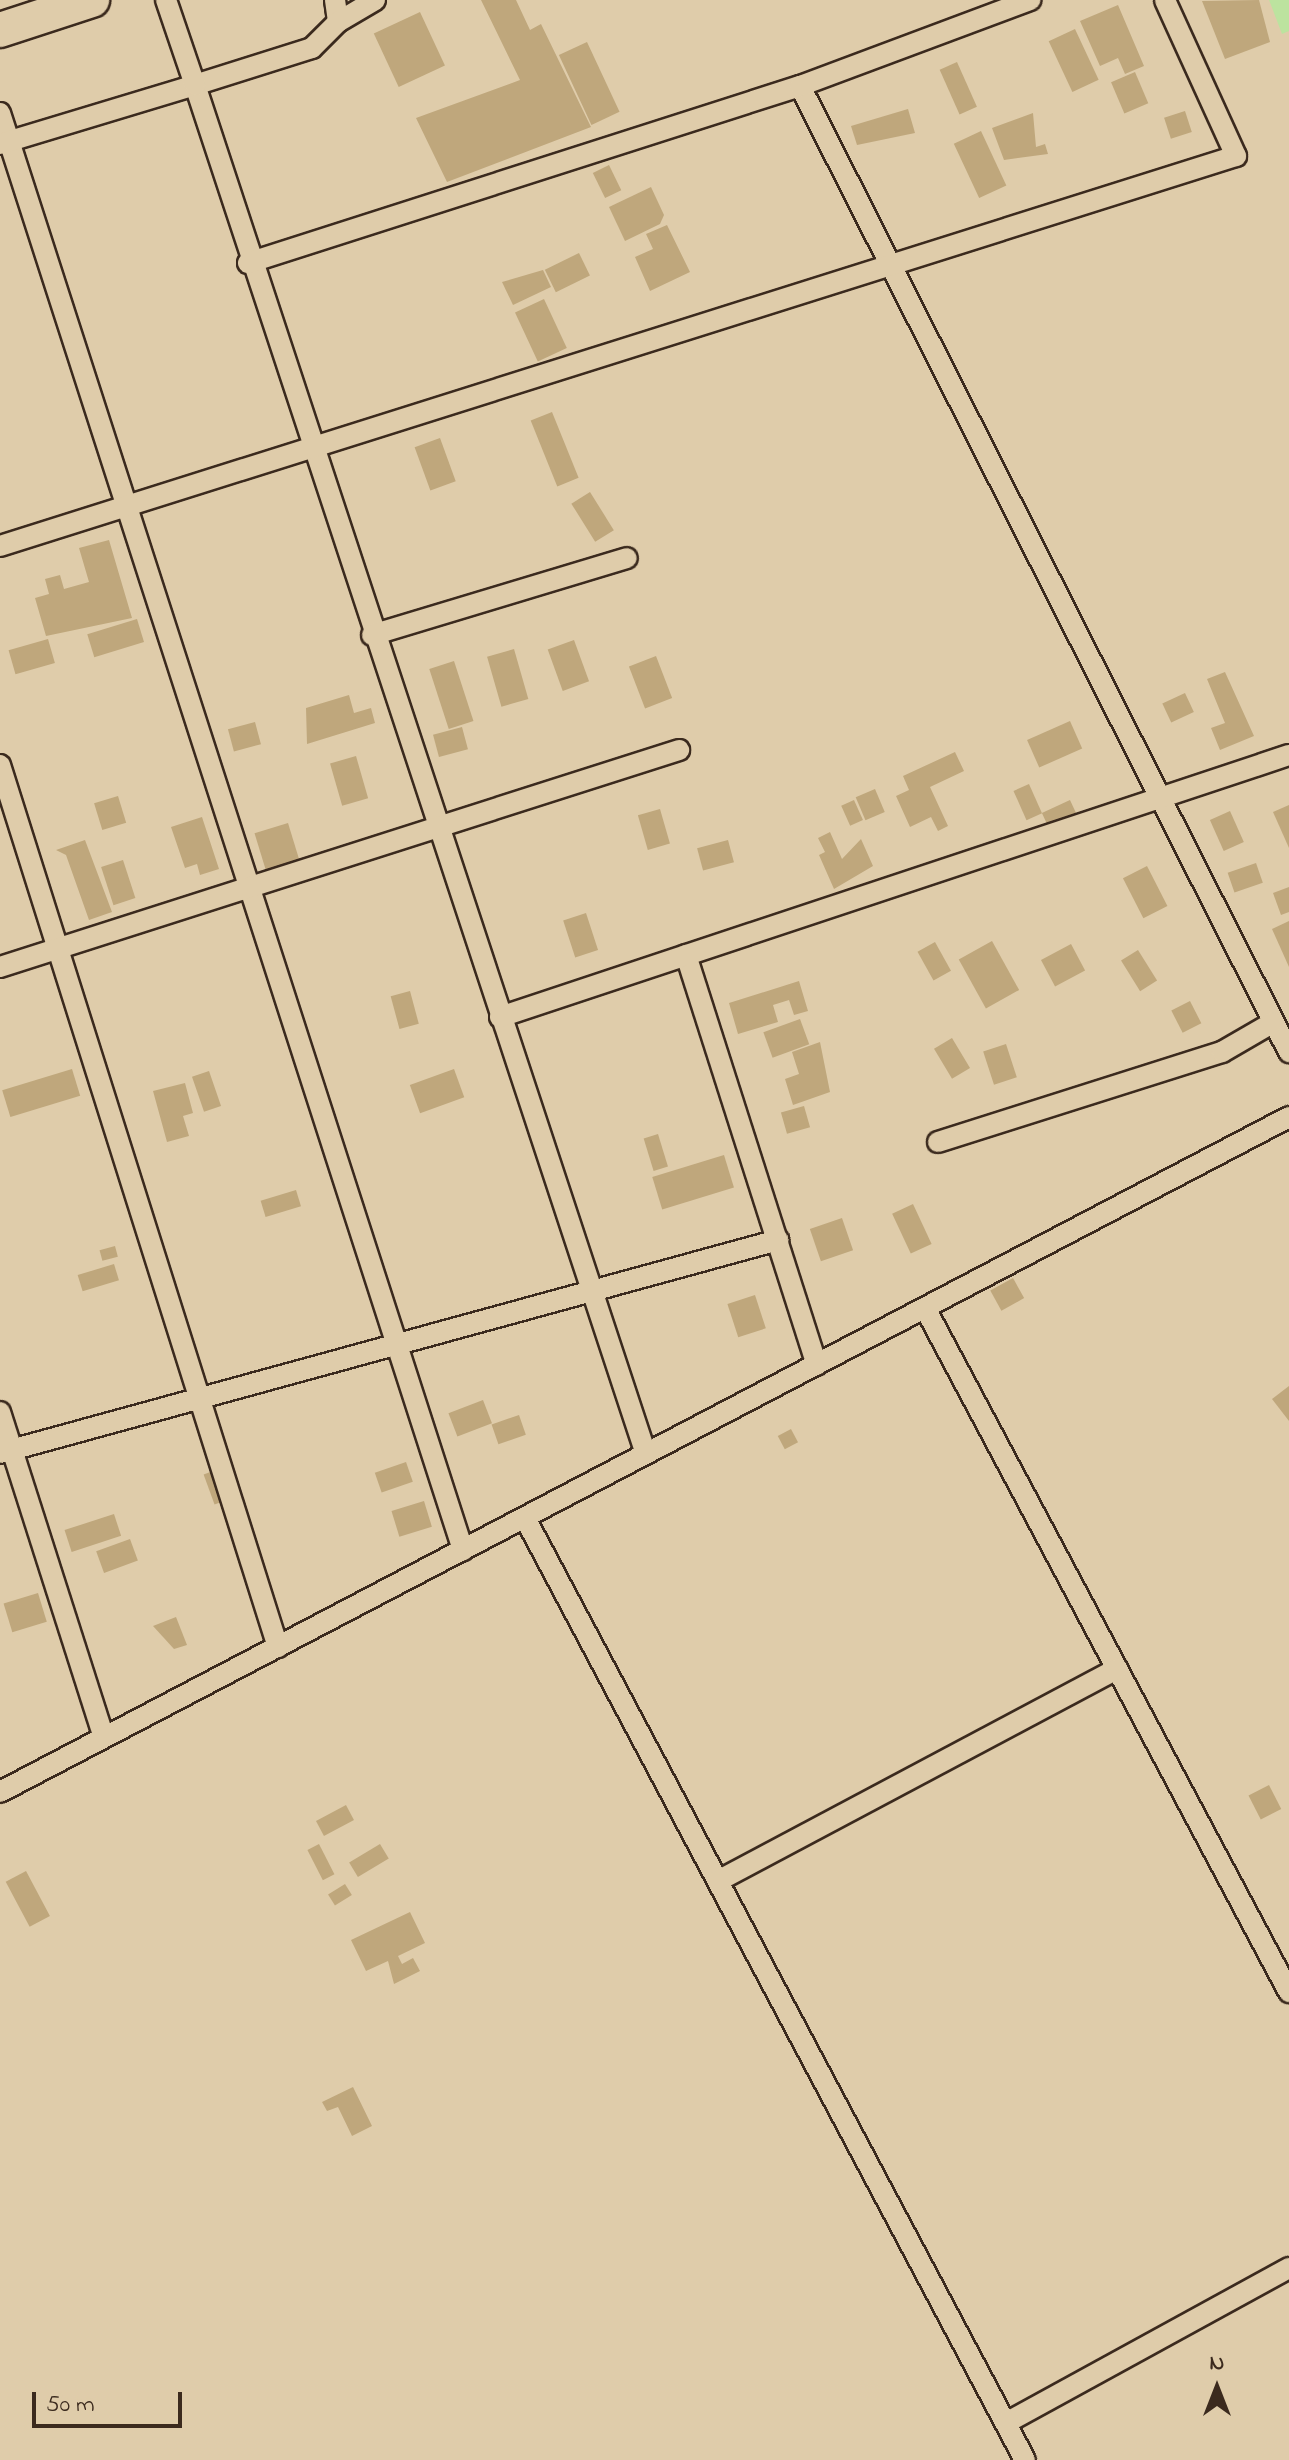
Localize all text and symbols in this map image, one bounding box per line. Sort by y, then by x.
north arrow [1177,2348,1257,2428]
text: N [1210,2348,1224,2380]
scale bar [36,2376,186,2426]
text: 50 m [46,2388,95,2423]

